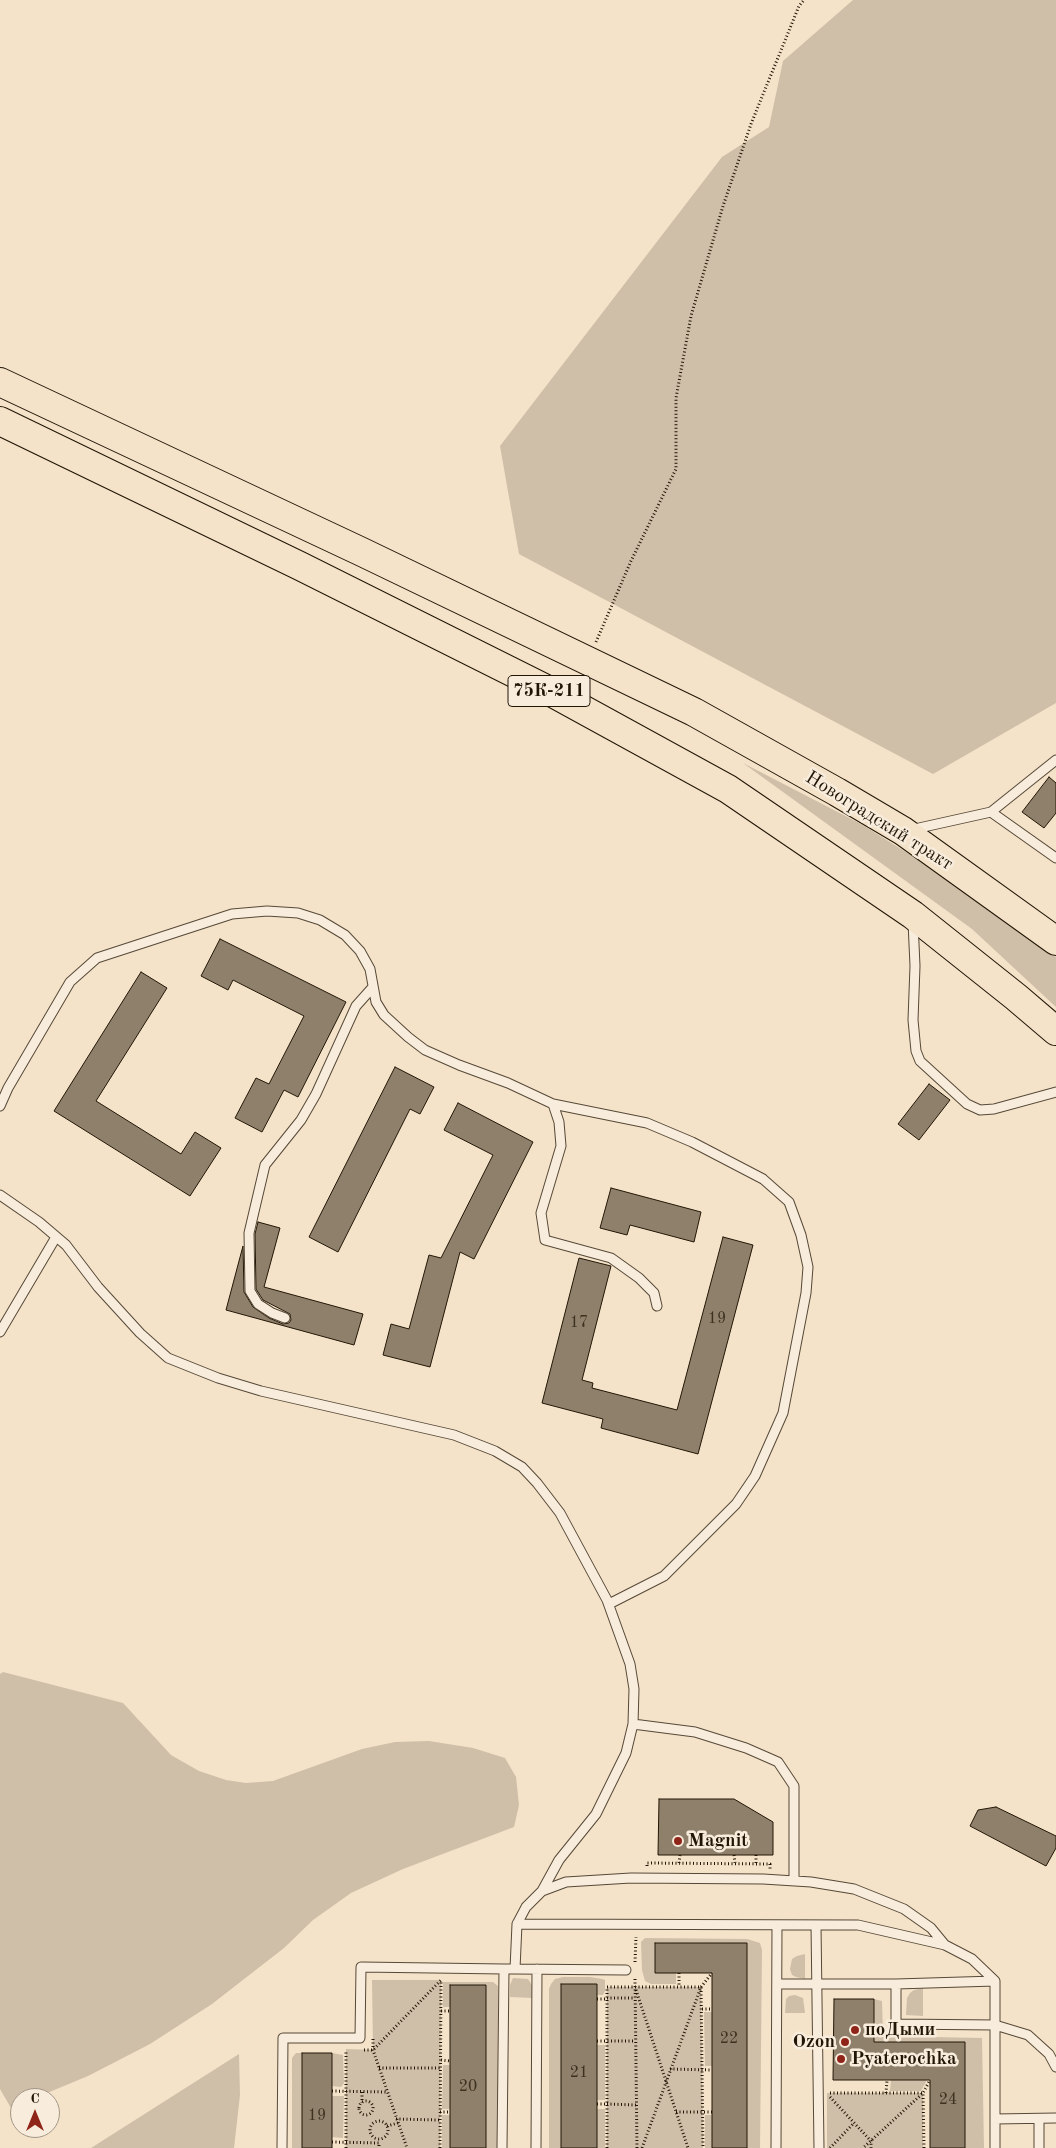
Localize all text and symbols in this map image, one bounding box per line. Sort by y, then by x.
road number: 75К-211 [508,676,590,706]
street label: Новоградский тракт [801,766,957,876]
house number: 19 [708,1309,726,1329]
house number: 17 [570,1313,588,1333]
place label: Magnit [688,1830,748,1852]
marker: Magnit [672,1835,684,1847]
place label: поДыми [865,2019,935,2041]
marker: поДыми [849,2024,861,2036]
house number: 22 [720,2029,738,2049]
place label: Ozon [793,2031,835,2053]
marker: Ozon [839,2036,851,2048]
place label: Pyaterochka [851,2048,957,2070]
marker: Pyaterochka [835,2053,847,2065]
house number: 21 [570,2063,588,2083]
house number: 20 [459,2077,477,2097]
north arrow [10,2088,60,2138]
house number: 24 [939,2090,957,2110]
text: С [30,2092,40,2106]
house number: 19 [308,2106,326,2126]

